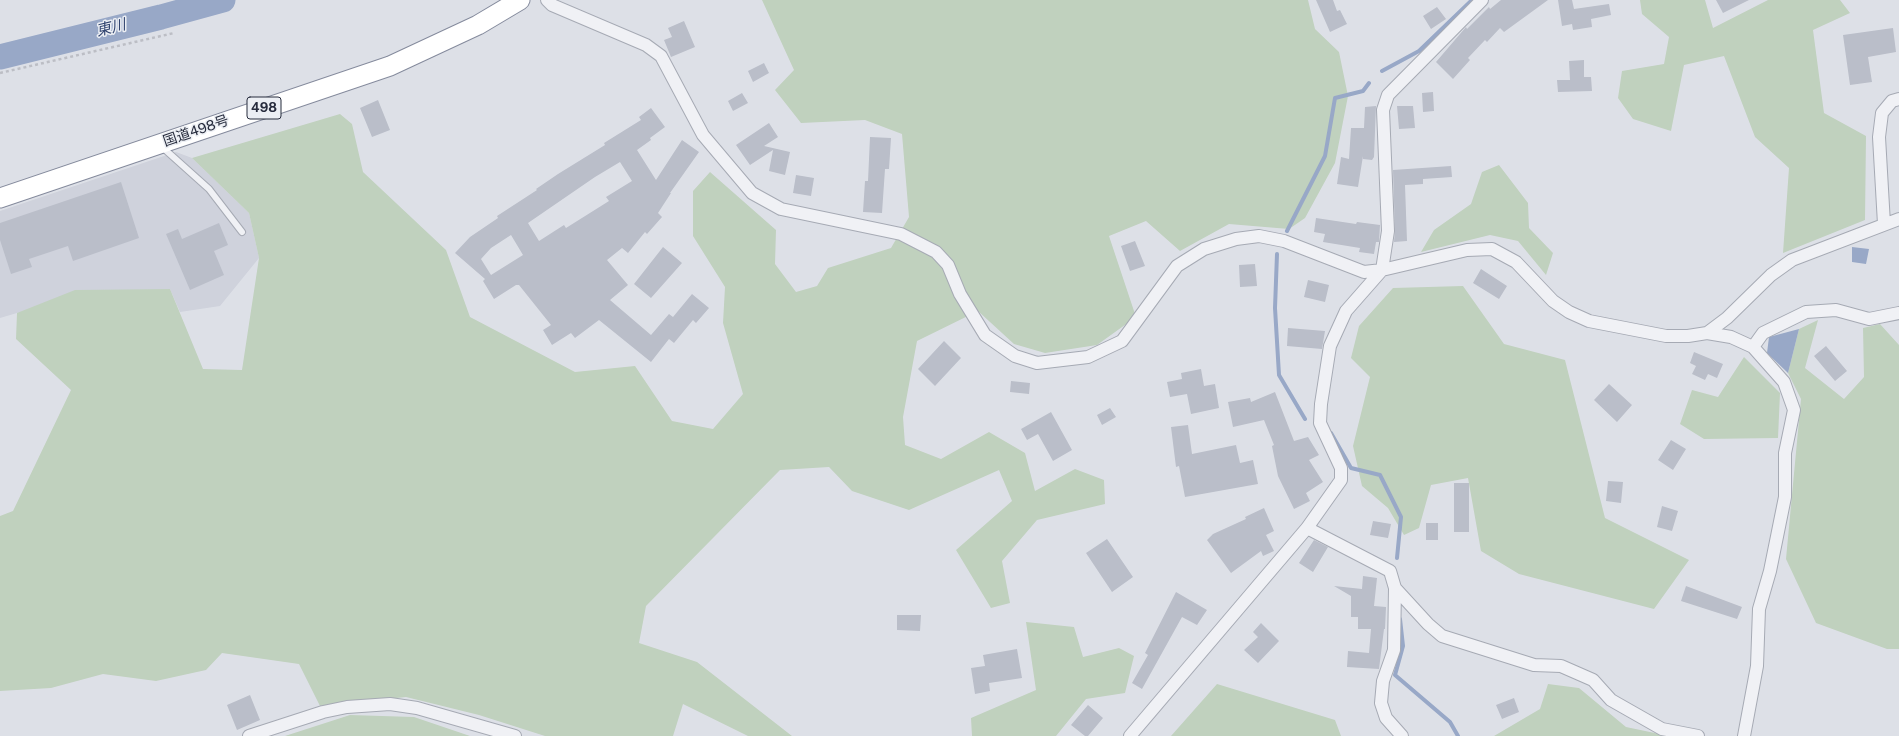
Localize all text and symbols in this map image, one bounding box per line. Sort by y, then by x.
water label: 東川 [94,16,128,40]
road number: 498 [247,97,281,119]
street label: 国道498号 [161,112,231,150]

